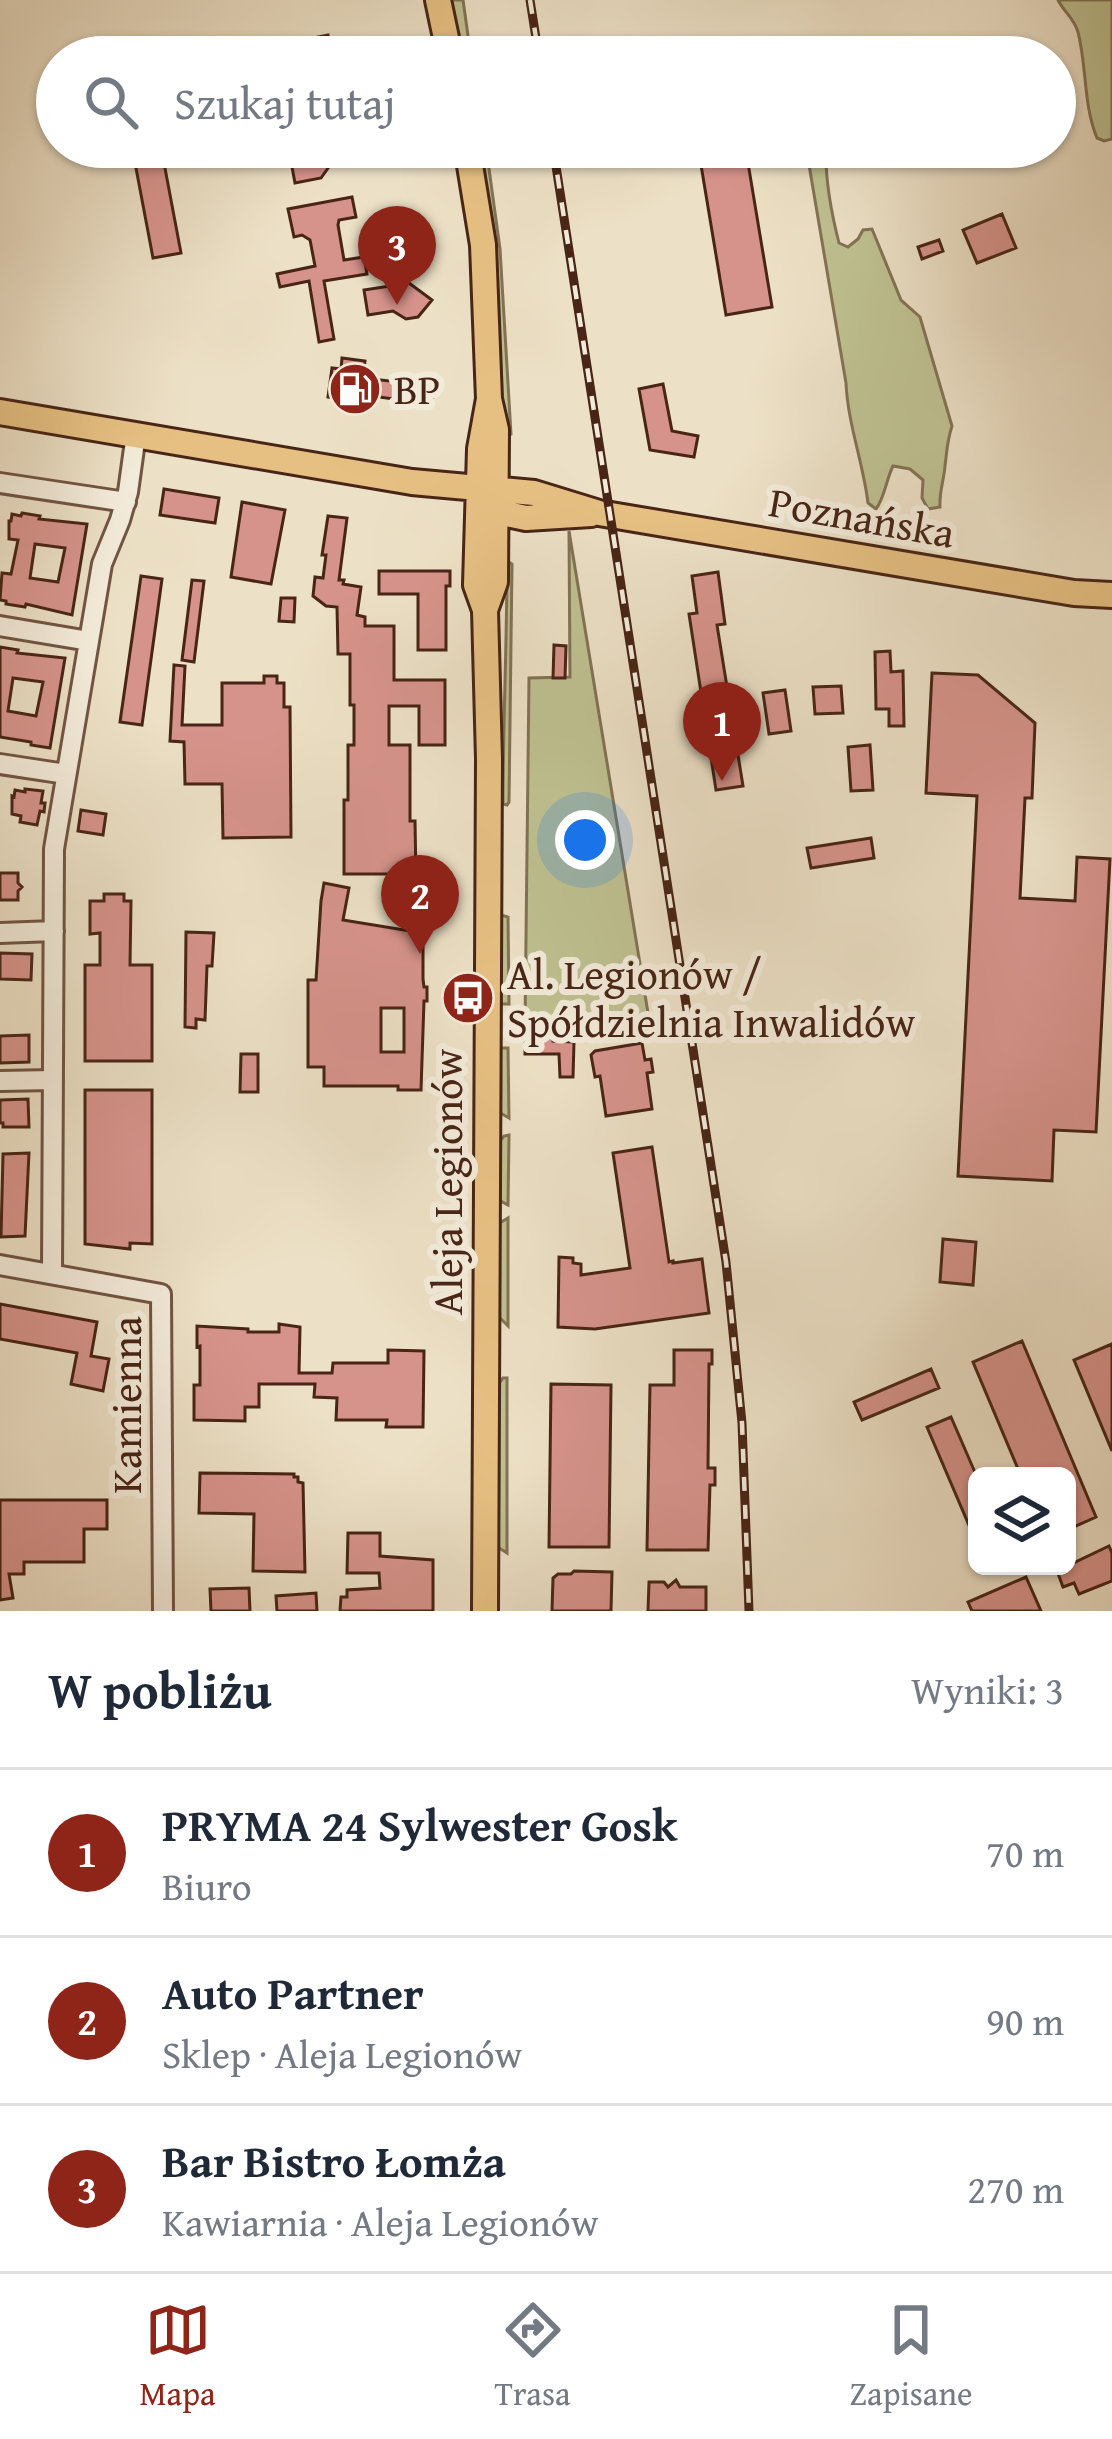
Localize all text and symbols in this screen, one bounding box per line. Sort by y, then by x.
search box [36,36,1076,168]
icon: search [78,69,144,135]
text: Szukaj tutaj [174,70,396,135]
pin: 3 [358,206,436,305]
place label: BP [394,358,440,419]
fuel station icon: BP [327,361,383,417]
street label: Poznańska [765,470,960,563]
pin: 1 [683,682,761,781]
your location [555,810,615,870]
pin: 2 [381,855,459,954]
place label: Al. Legionów / Spółdzielnia Inwalidów [507,943,915,1052]
bus stop icon: Al. Legionów / Spółdzielnia Inwalidów [440,970,496,1026]
street label: Aleja Legionów [416,1049,477,1315]
street label: Kamienna [95,1316,156,1494]
map controls [968,1467,1076,1575]
button: layers [968,1467,1076,1575]
text: W pobliżu [48,1652,272,1727]
text: Wyniki: 3 [911,1661,1064,1718]
text: PRYMA 24 Sylwester Gosk [162,1792,677,1857]
text: 1 [77,1824,97,1881]
text: 70 m [986,1824,1064,1881]
text: Biuro [162,1857,252,1914]
text: Auto Partner [162,1960,424,2025]
text: 2 [77,1992,97,2049]
text: 90 m [986,1992,1064,2049]
text: Sklep · Aleja Legionów [162,2025,522,2082]
text: Bar Bistro Łomża [162,2128,506,2193]
text: 3 [77,2160,97,2217]
text: 270 m [967,2160,1064,2217]
text: Kawiarnia · Aleja Legionów [162,2193,598,2250]
tab: Mapa [139,2297,216,2417]
tab: Trasa [495,2297,571,2417]
tab: Zapisane [850,2297,972,2417]

